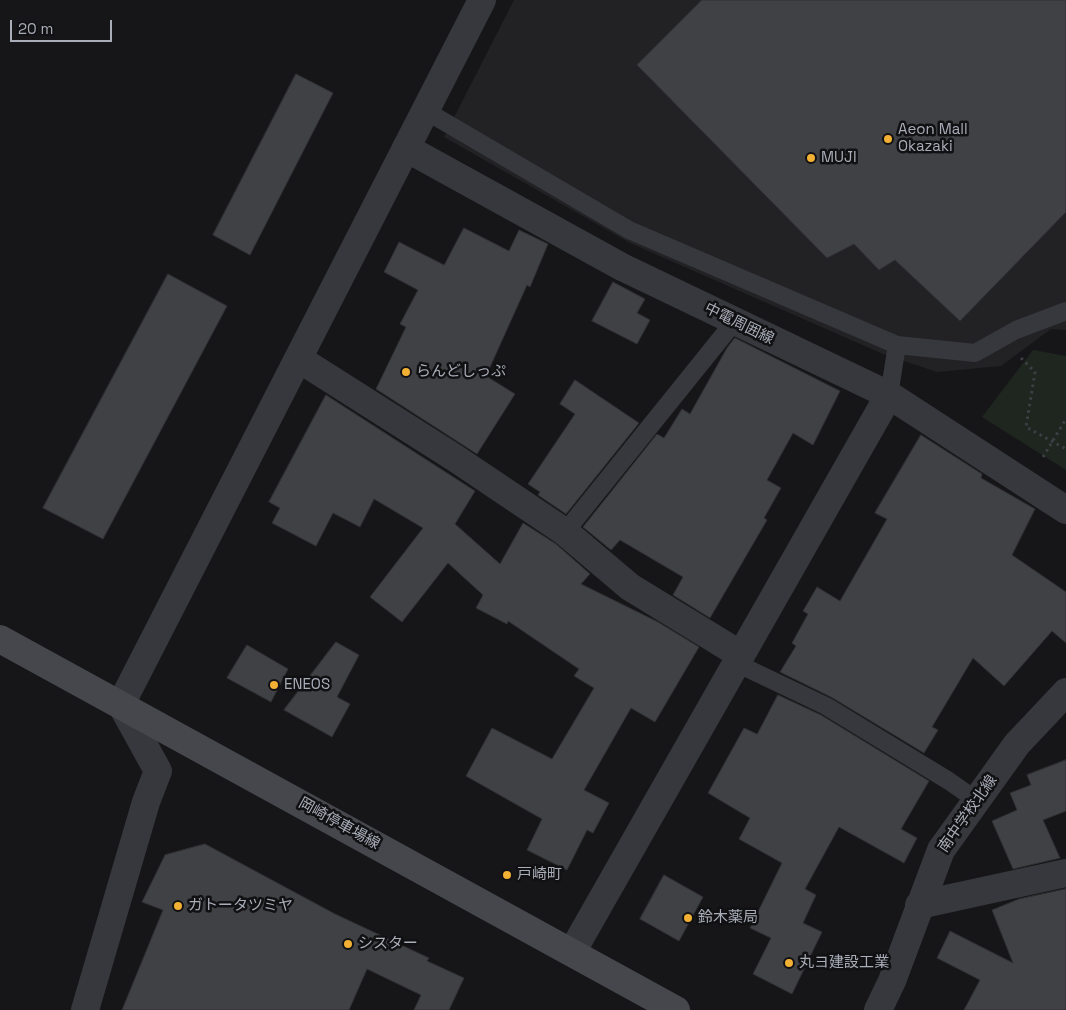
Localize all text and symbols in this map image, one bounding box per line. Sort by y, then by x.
scale bar [12,10,115,42]
text: 20 m [18,19,53,38]
place label: Aeon Mall Okazaki [898,121,968,156]
marker: Aeon Mall Okazaki [882,133,894,145]
place label: MUJI [821,149,857,167]
marker: MUJI [805,152,817,164]
street label: 中電周囲線 [701,299,777,349]
place label: らんどしっぷ [416,363,506,381]
marker: らんどしっぷ [400,366,412,378]
place label: ENEOS [284,676,330,694]
marker: ENEOS [268,679,280,691]
street label: 南中学校北線 [935,772,1001,856]
street label: 岡崎停車場線 [295,794,383,854]
place label: 戸崎町 [517,866,562,884]
marker: 戸崎町 [501,869,513,881]
place label: ガトータツミヤ [188,897,293,915]
marker: ガトータツミヤ [172,900,184,912]
place label: 鈴木薬局 [698,909,758,927]
marker: 鈴木薬局 [682,912,694,924]
place label: シスター [358,935,418,953]
marker: シスター [342,938,354,950]
place label: 丸ヨ建設工業 [799,954,889,972]
marker: 丸ヨ建設工業 [783,957,795,969]

